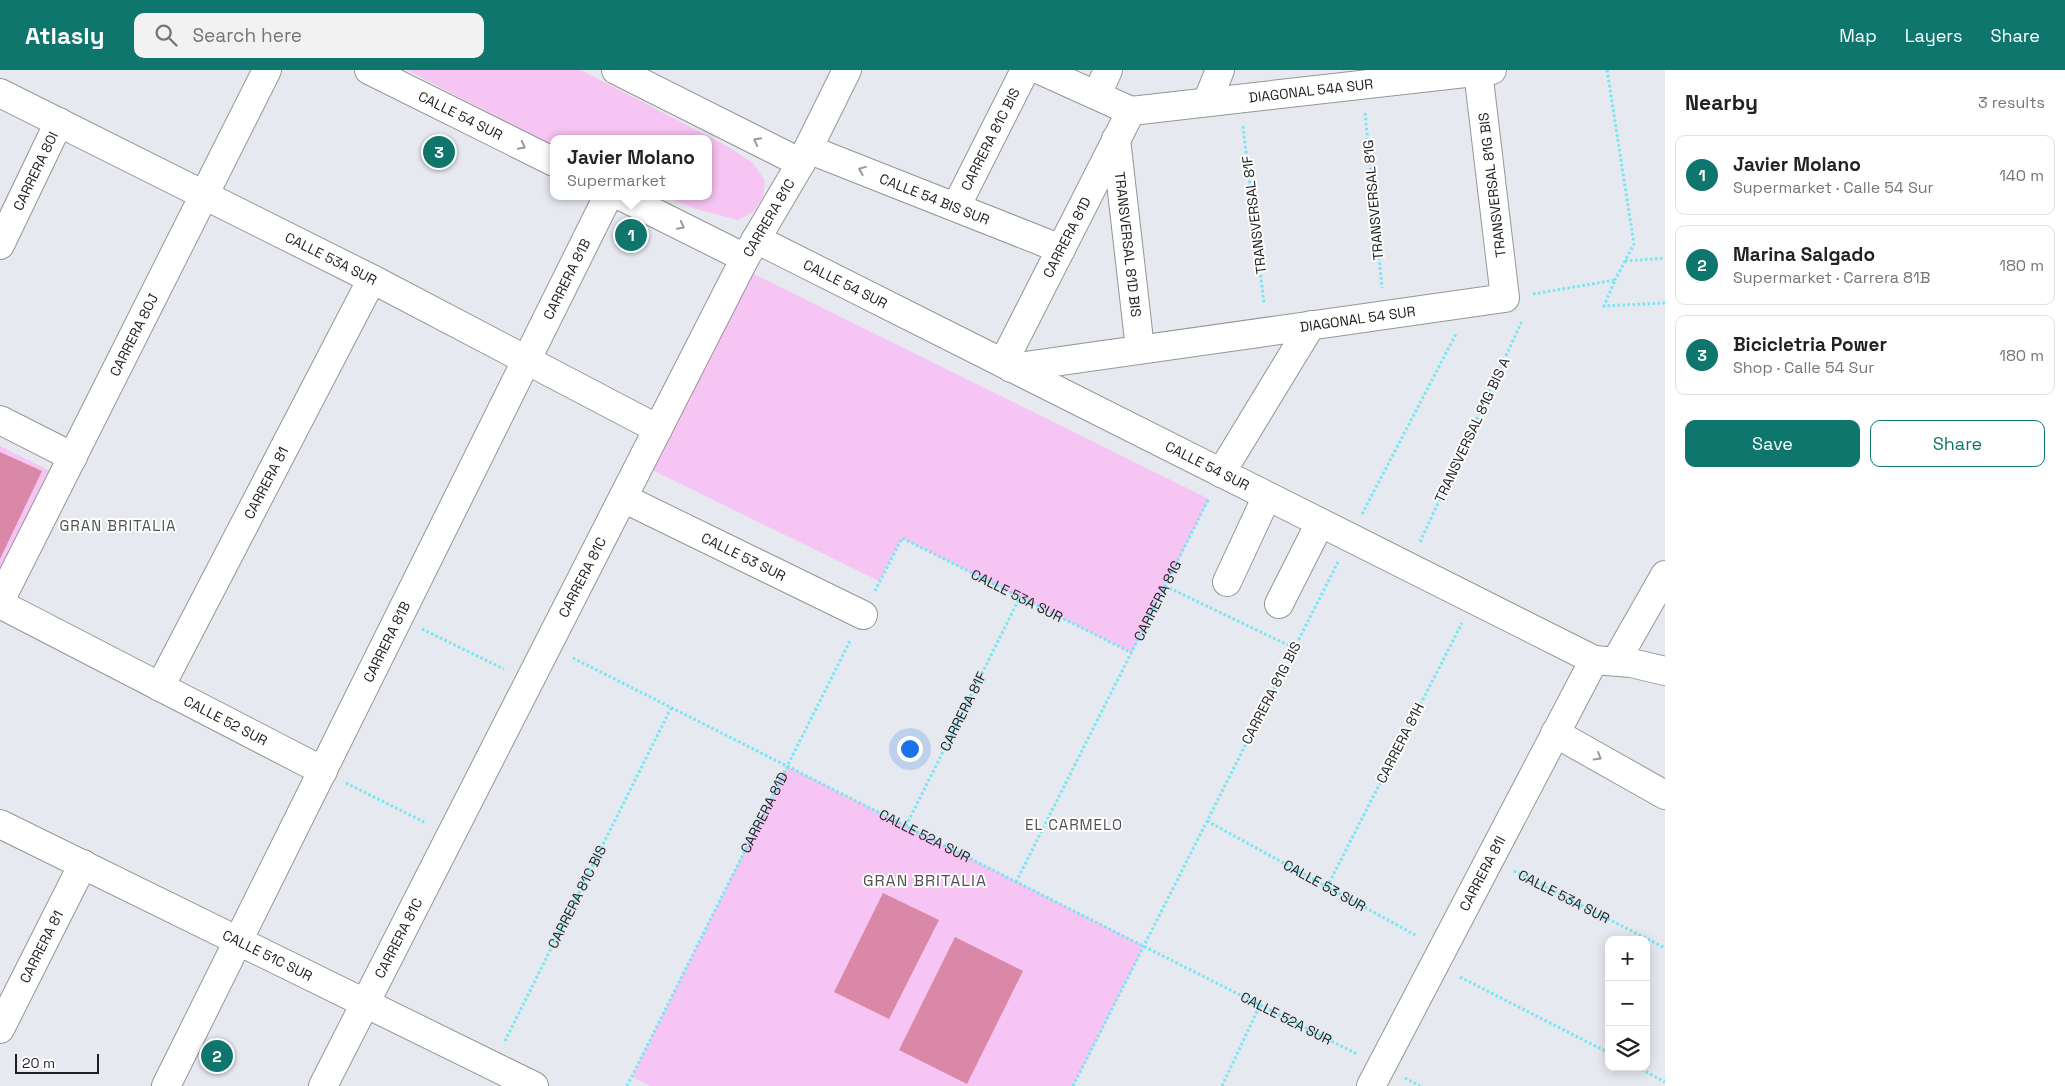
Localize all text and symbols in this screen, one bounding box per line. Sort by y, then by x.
search box [134,13,484,58]
text: Atlasly [25,20,104,51]
icon: search [152,21,180,49]
text: Search here [192,23,302,48]
text: Map [1839,24,1877,47]
text: Layers [1905,24,1962,47]
text: Share [1990,24,2040,47]
street label: DIAGONAL 54A SUR [1248,75,1374,107]
street label: CARRERA 81C BIS [957,85,1024,194]
street label: CALLE 54 SUR [415,87,506,144]
text: Nearby [1685,89,1758,116]
text: 3 results [1978,92,2045,113]
street label: TRANSVERSAL 81G BIS [1474,112,1510,258]
street label: CARRERA 80I [9,129,62,214]
pin: 3 [423,133,455,171]
popup [550,135,712,200]
one-way arrow [754,137,763,147]
street label: TRANSVERSAL 81G [1359,139,1387,261]
one-way arrow [517,140,526,151]
text: Javier Molano [567,145,695,170]
text: Javier Molano [1733,152,1861,177]
street label: TRANSVERSAL 81F [1238,154,1270,275]
text: 1 [1698,165,1706,186]
text: 140 m [1999,165,2044,186]
one-way arrow [858,166,867,176]
street label: CALLE 54 BIS SUR [877,169,992,229]
text: Supermarket [567,170,666,191]
street label: TRANSVERSAL 81D BIS [1111,171,1145,318]
street label: CARRERA 81C [739,175,799,260]
text: Supermarket · Calle 54 Sur [1733,177,1934,198]
street label: CARRERA 81D [1039,194,1095,281]
pin: 1 [615,216,647,254]
one-way arrow [675,220,684,230]
street label: CALLE 53A SUR [282,228,380,289]
street label: CARRERA 81B [539,236,594,323]
text: Marina Salgado [1733,242,1875,267]
street label: CALLE 54 SUR [800,255,891,313]
text: 2 [1697,255,1707,276]
text: 180 m [1999,255,2044,276]
text: Supermarket · Carrera 81B [1733,267,1930,288]
street label: CARRERA 80J [106,290,162,379]
street label: DIAGONAL 54 SUR [1299,302,1417,336]
text: Bicicletria Power [1733,332,1887,357]
text: 3 [1697,345,1707,366]
text: 180 m [1999,345,2044,366]
street label: TRANSVERSAL 81G BIS A [1430,354,1514,505]
text: Shop · Calle 54 Sur [1733,357,1874,378]
button: Save [1685,420,1860,467]
button: Share [1870,420,2045,467]
street label: CALLE 54 SUR [1162,437,1253,494]
street label: CARRERA 81 [240,444,292,522]
district label: GRAN BRITALIA [59,516,177,535]
street label: CALLE 53 SUR [698,529,789,585]
street label: CARRERA 81C [554,534,610,621]
street label: CARRERA 81G [1130,557,1185,644]
street label: CALLE 53A SUR [968,565,1066,626]
street label: CARRERA 81B [359,598,414,685]
street label: CARRERA 81G BIS [1237,639,1305,747]
street label: CARRERA 81F [936,668,991,754]
street label: CALLE 52 SUR [181,692,271,750]
street label: CARRERA 81H [1372,700,1428,786]
your location [897,736,923,762]
one-way arrow [1592,750,1601,760]
street label: CARRERA 81D [736,769,792,856]
street label: CALLE 52A SUR [876,805,974,866]
district label: EL CARMELO [1025,815,1123,834]
street label: CARRERA 81I [1455,833,1509,914]
street label: CARRERA 81C BIS [544,842,610,951]
street label: CALLE 53 SUR [1280,855,1369,915]
street label: CALLE 53A SUR [1515,866,1613,927]
district label: GRAN BRITALIA [863,870,987,891]
street label: CARRERA 81C [370,895,426,981]
street label: CARRERA 81 [16,907,67,986]
street label: CALLE 51C SUR [220,926,316,985]
map controls [1605,936,1650,1071]
button: + [1605,936,1650,981]
button: − [1605,981,1650,1026]
street label: CALLE 52A SUR [1237,988,1335,1049]
button: layers [1605,1026,1650,1071]
pin: 2 [201,1037,233,1075]
scale bar [15,1051,99,1074]
text: 20 m [22,1054,55,1072]

